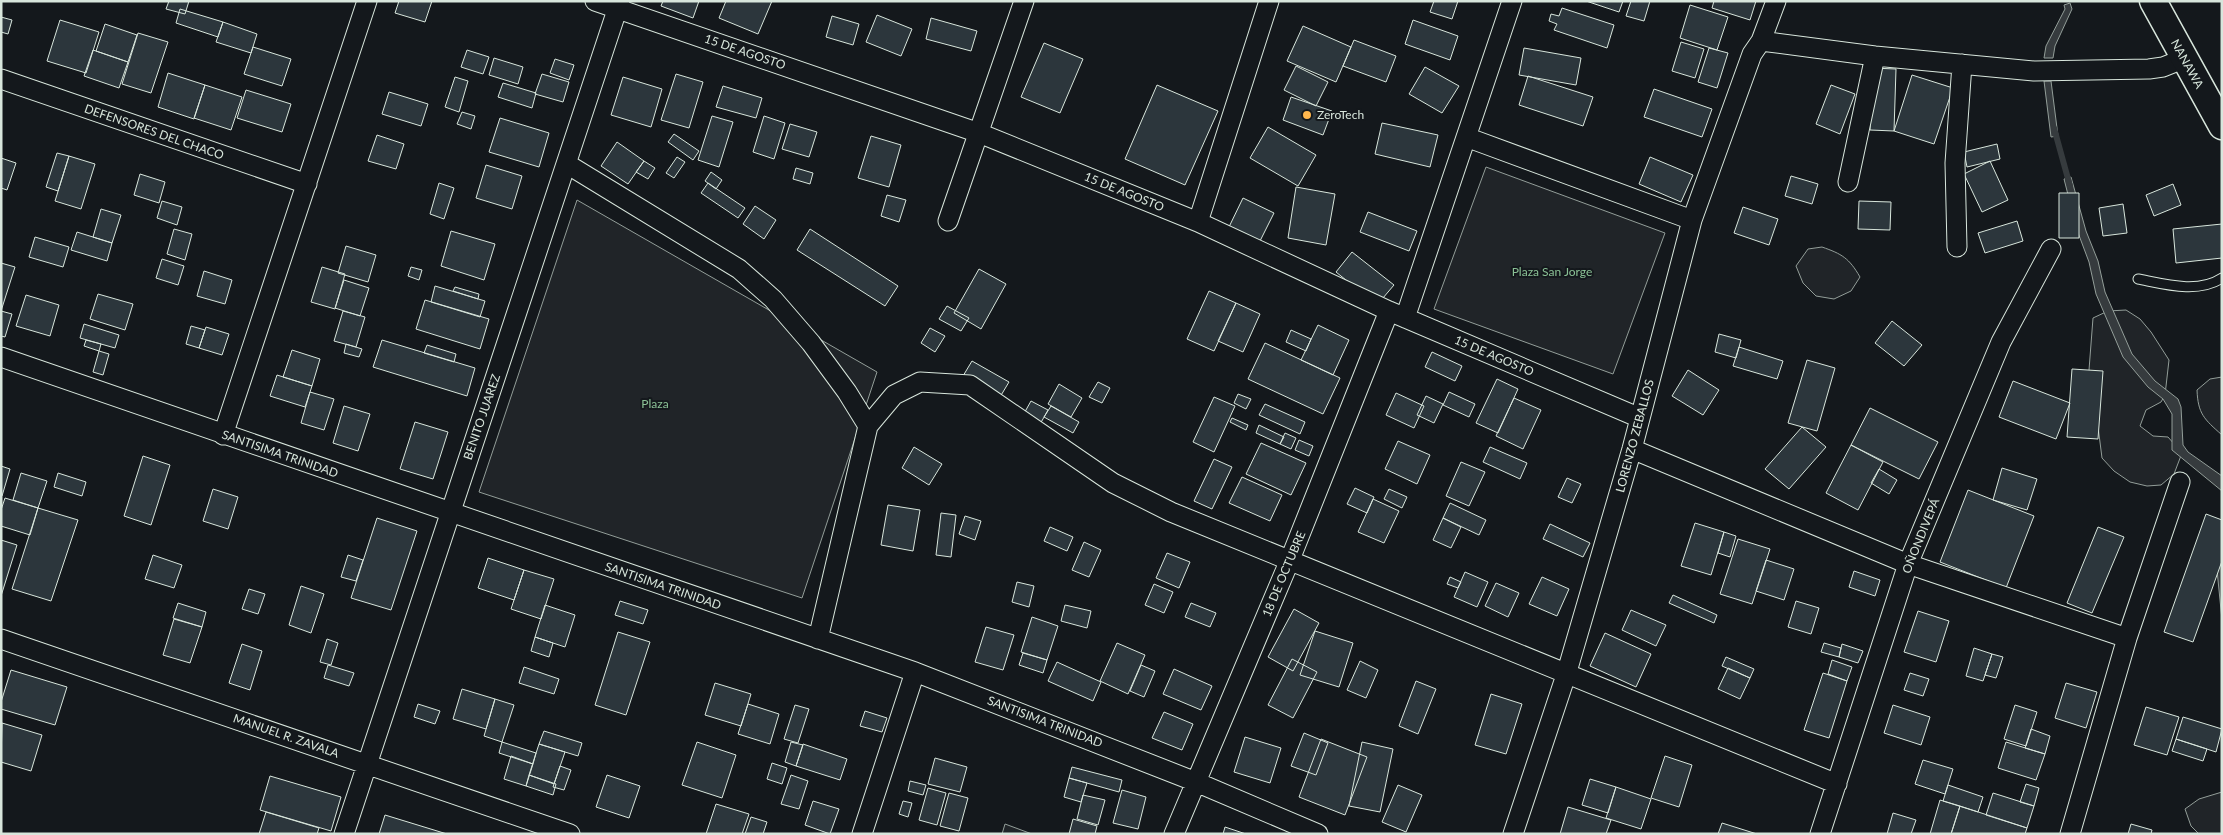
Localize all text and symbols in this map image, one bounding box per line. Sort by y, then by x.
street label: 15 DE AGOSTO [703,31,788,73]
street label: NANAWA [2168,36,2208,92]
street label: DEFENSORES DEL CHACO [82,101,226,163]
place label: ZeroTech [1317,107,1364,122]
marker: ZeroTech [1301,109,1313,121]
street label: 15 DE AGOSTO [1082,169,1167,215]
park label: Plaza San Jorge [1512,264,1592,279]
street label: 15 DE AGOSTO [1452,332,1537,379]
street label: BENITO JUAREZ [460,372,503,462]
street label: LORENZO ZEBALLOS [1612,378,1657,494]
park label: Plaza [641,396,669,411]
street label: SANTISIMA TRINIDAD [220,427,340,481]
street label: OÑONDIVEPÁ [1899,495,1943,576]
street label: 18 DE OCTUBRE [1259,529,1308,619]
street label: SANTISIMA TRINIDAD [603,559,723,613]
street label: SANTISIMA TRINIDAD [985,693,1105,750]
street label: MANUEL R. ZAVALA [231,710,342,761]

